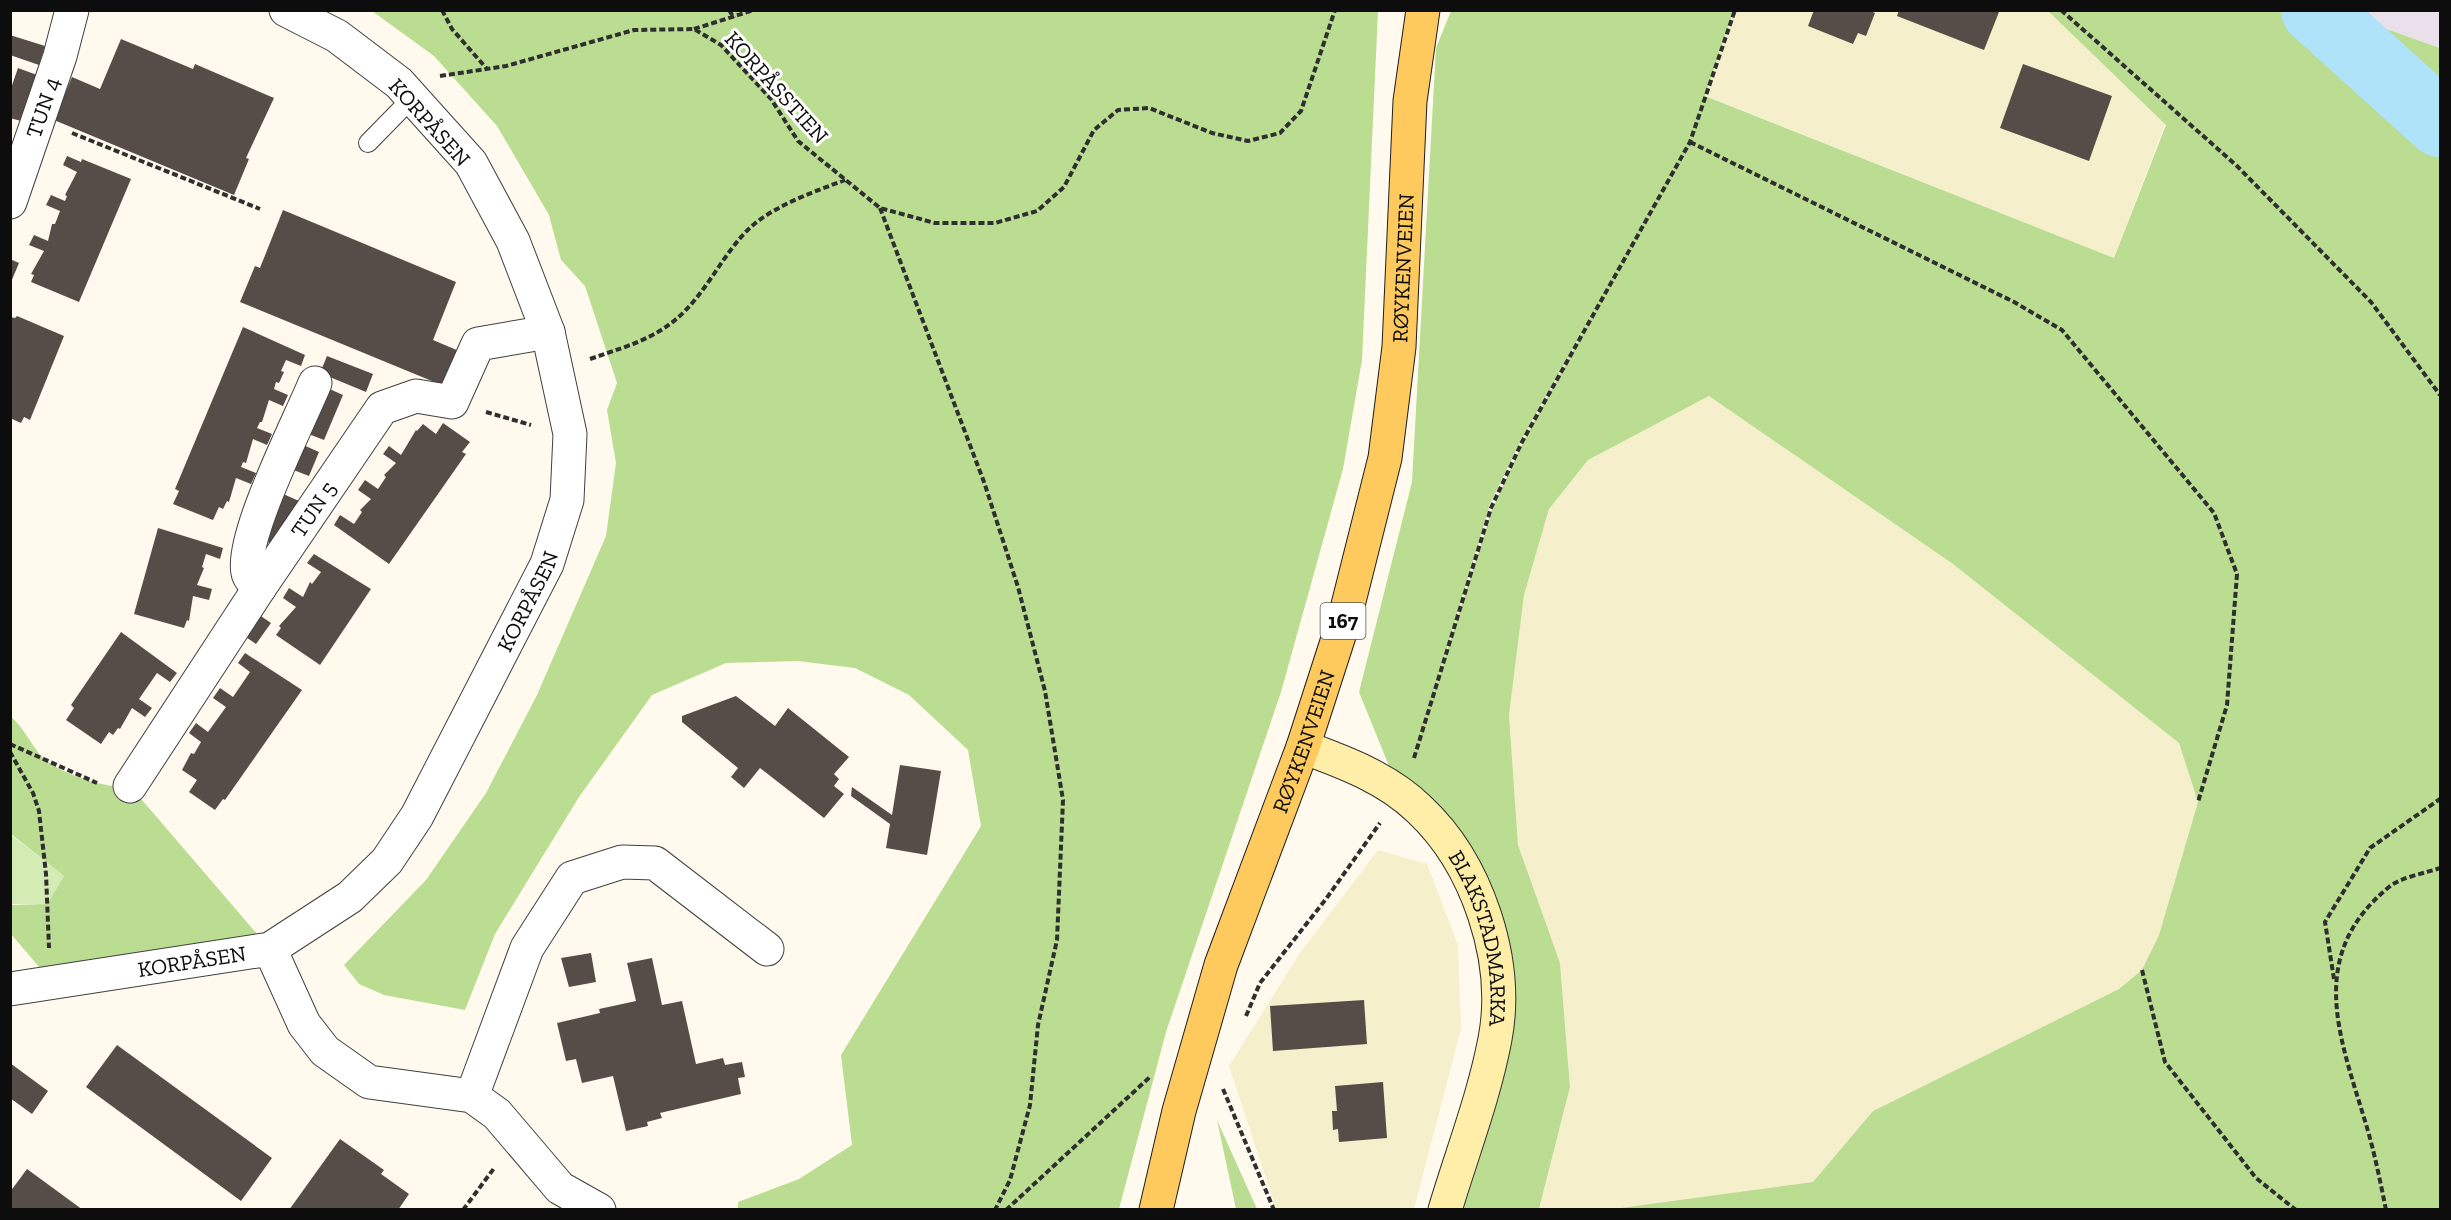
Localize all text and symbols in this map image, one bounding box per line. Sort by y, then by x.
street label: KORPÅSSTIEN [719,26,834,149]
street label: TUN 4 [20,73,66,142]
street label: KORPÅSEN [383,73,476,172]
street label: RØYKENVEIEN [1386,193,1420,343]
street label: TUN 5 [285,476,342,543]
street label: KORPÅSEN [491,548,564,656]
road number: 167 [1320,603,1366,639]
street label: RØYKENVEIEN [1266,667,1341,817]
street label: BLAKSTADMARKA [1443,845,1512,1028]
street label: KORPÅSEN [136,940,248,983]

